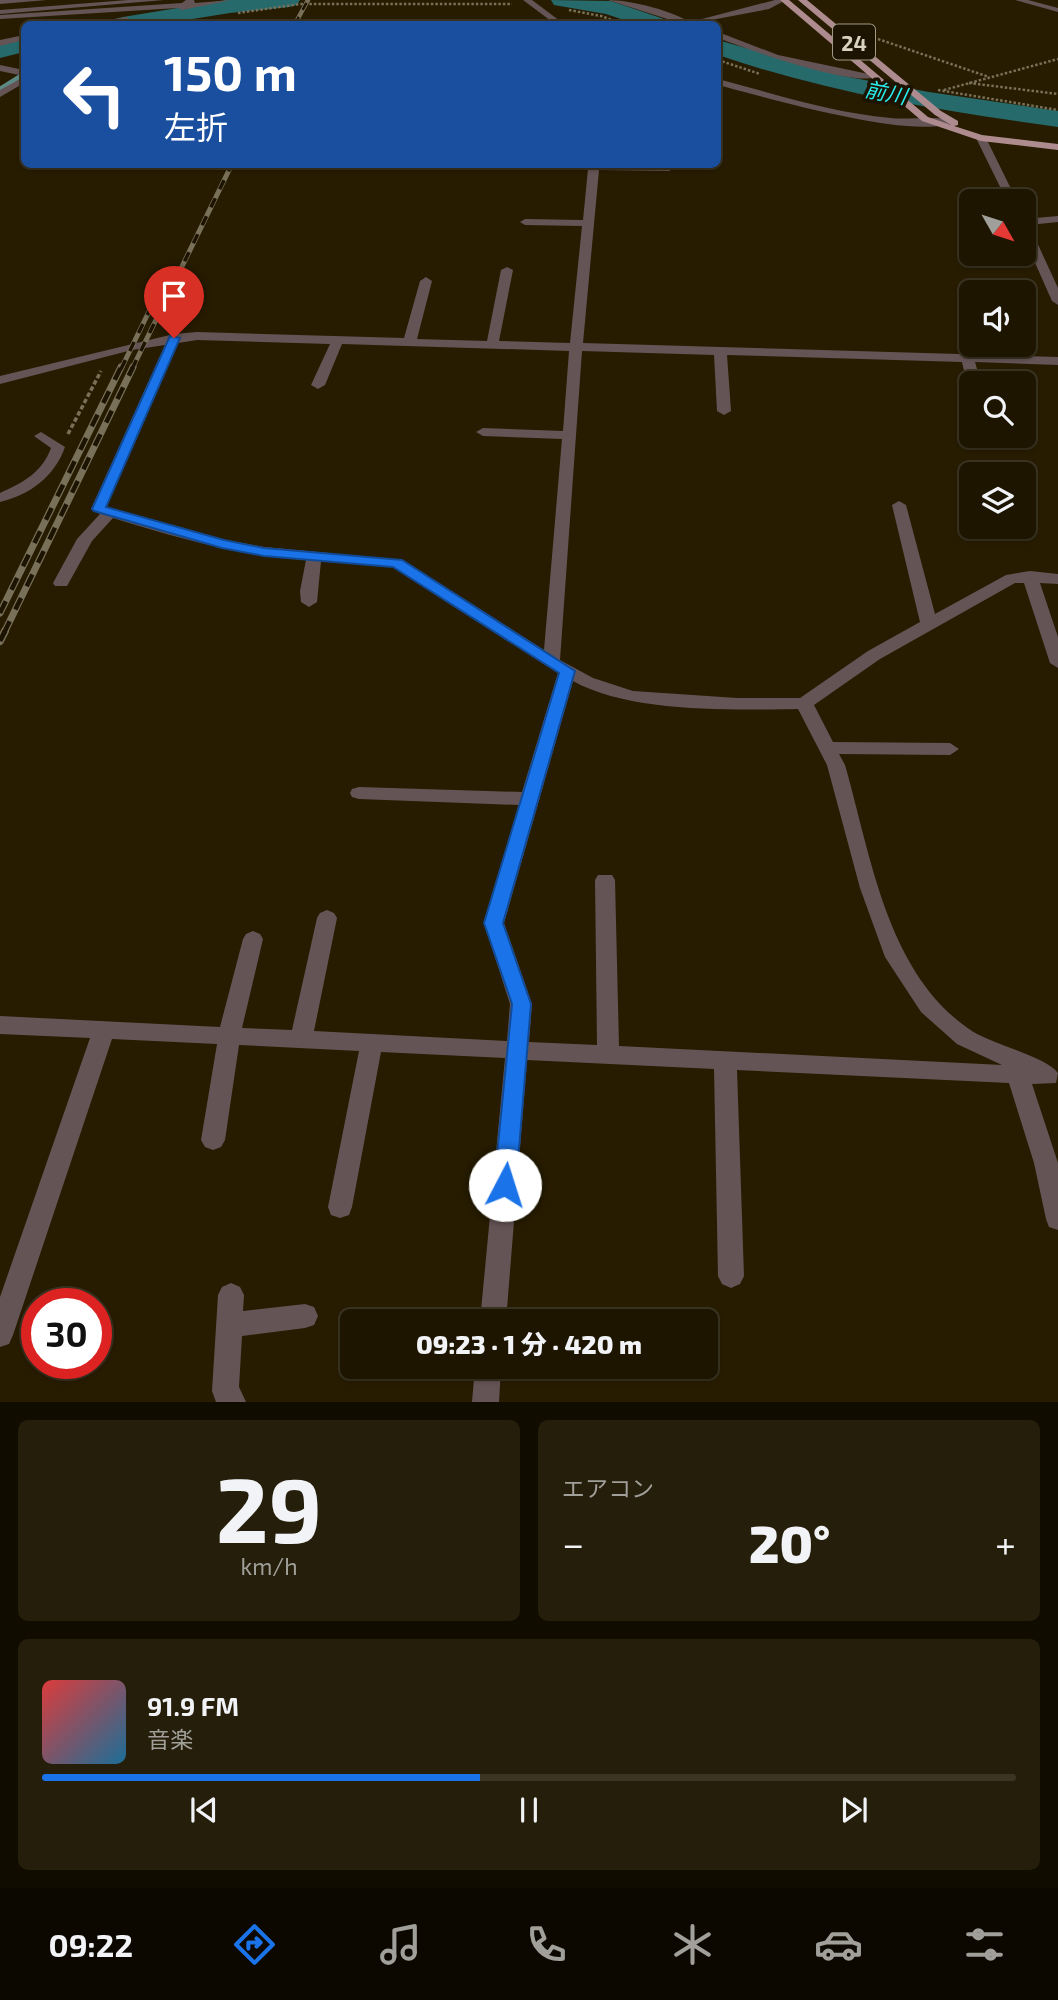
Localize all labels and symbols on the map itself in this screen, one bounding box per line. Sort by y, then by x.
road number: 24 [833,24,875,60]
water label: 前川 [863,76,911,109]
north arrow [959,189,1036,266]
pin [144,266,204,338]
position arrow [468,1148,542,1222]
speed limit sign: 30 [21,1288,112,1379]

